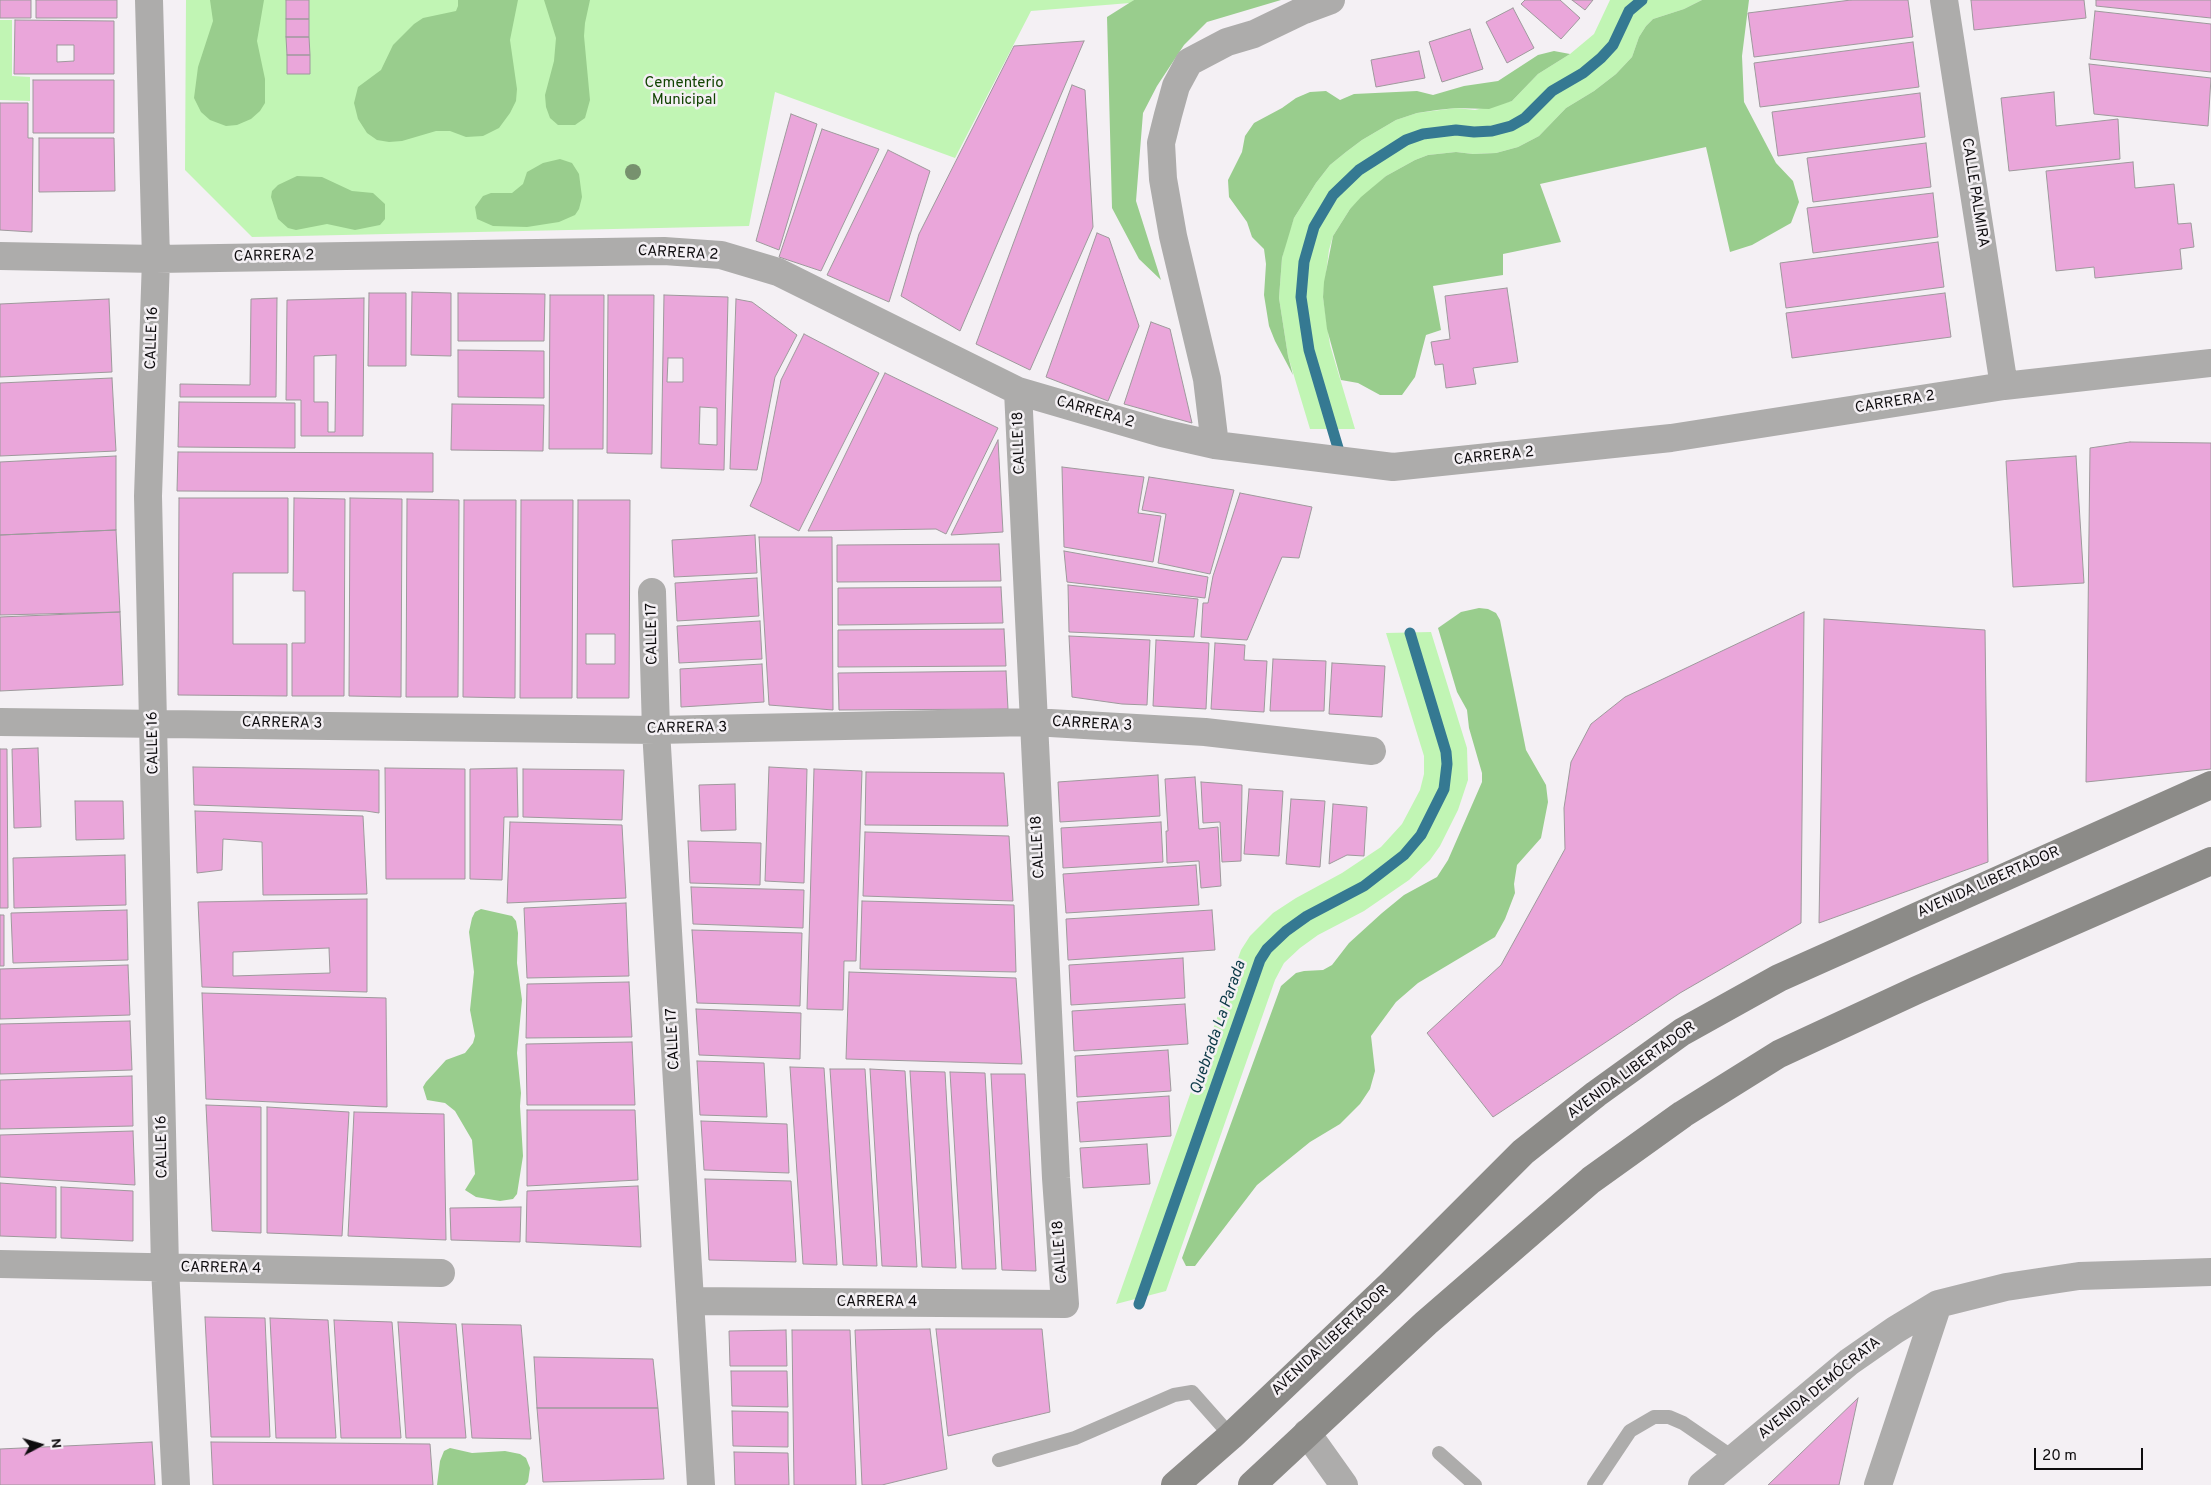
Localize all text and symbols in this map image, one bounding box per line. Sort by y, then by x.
park label: Cementerio Municipal [644,75,724,110]
street label: CALLE PALMIRA [1956,137,1992,249]
street label: CARRERA 2 [637,243,719,265]
street label: CARRERA 2 [234,247,314,267]
street label: CALLE 16 [143,306,163,370]
street label: CARRERA 2 [1854,388,1936,418]
street label: CARRERA 2 [1054,393,1136,433]
street label: CALLE 18 [1010,411,1030,475]
street label: CARRERA 2 [1453,444,1535,470]
street label: CALLE 17 [643,603,663,665]
street label: CALLE 16 [144,711,164,775]
street label: CARRERA 3 [242,714,322,734]
street label: CARRERA 3 [1051,714,1133,736]
street label: CARRERA 3 [647,719,727,739]
street label: CALLE 18 [1028,815,1050,879]
street label: AVENIDA LIBERTADOR [1915,843,2063,923]
water label: Quebrada La Parada [1187,959,1251,1097]
street label: CALLE 17 [663,1008,685,1070]
street label: AVENIDA LIBERTADOR [1564,1018,1700,1124]
street label: CALLE 16 [153,1115,173,1179]
street label: CALLE 18 [1050,1220,1072,1284]
street label: CARRERA 4 [180,1259,262,1279]
street label: AVENIDA LIBERTADOR [1269,1282,1393,1400]
street label: CARRERA 4 [837,1294,917,1312]
street label: AVENIDA DEMÓCRATA [1755,1334,1885,1444]
north arrow [15,1420,65,1470]
text: N [46,1437,64,1449]
scale bar [2036,1438,2145,1470]
text: 20 m [2042,1447,2077,1466]

